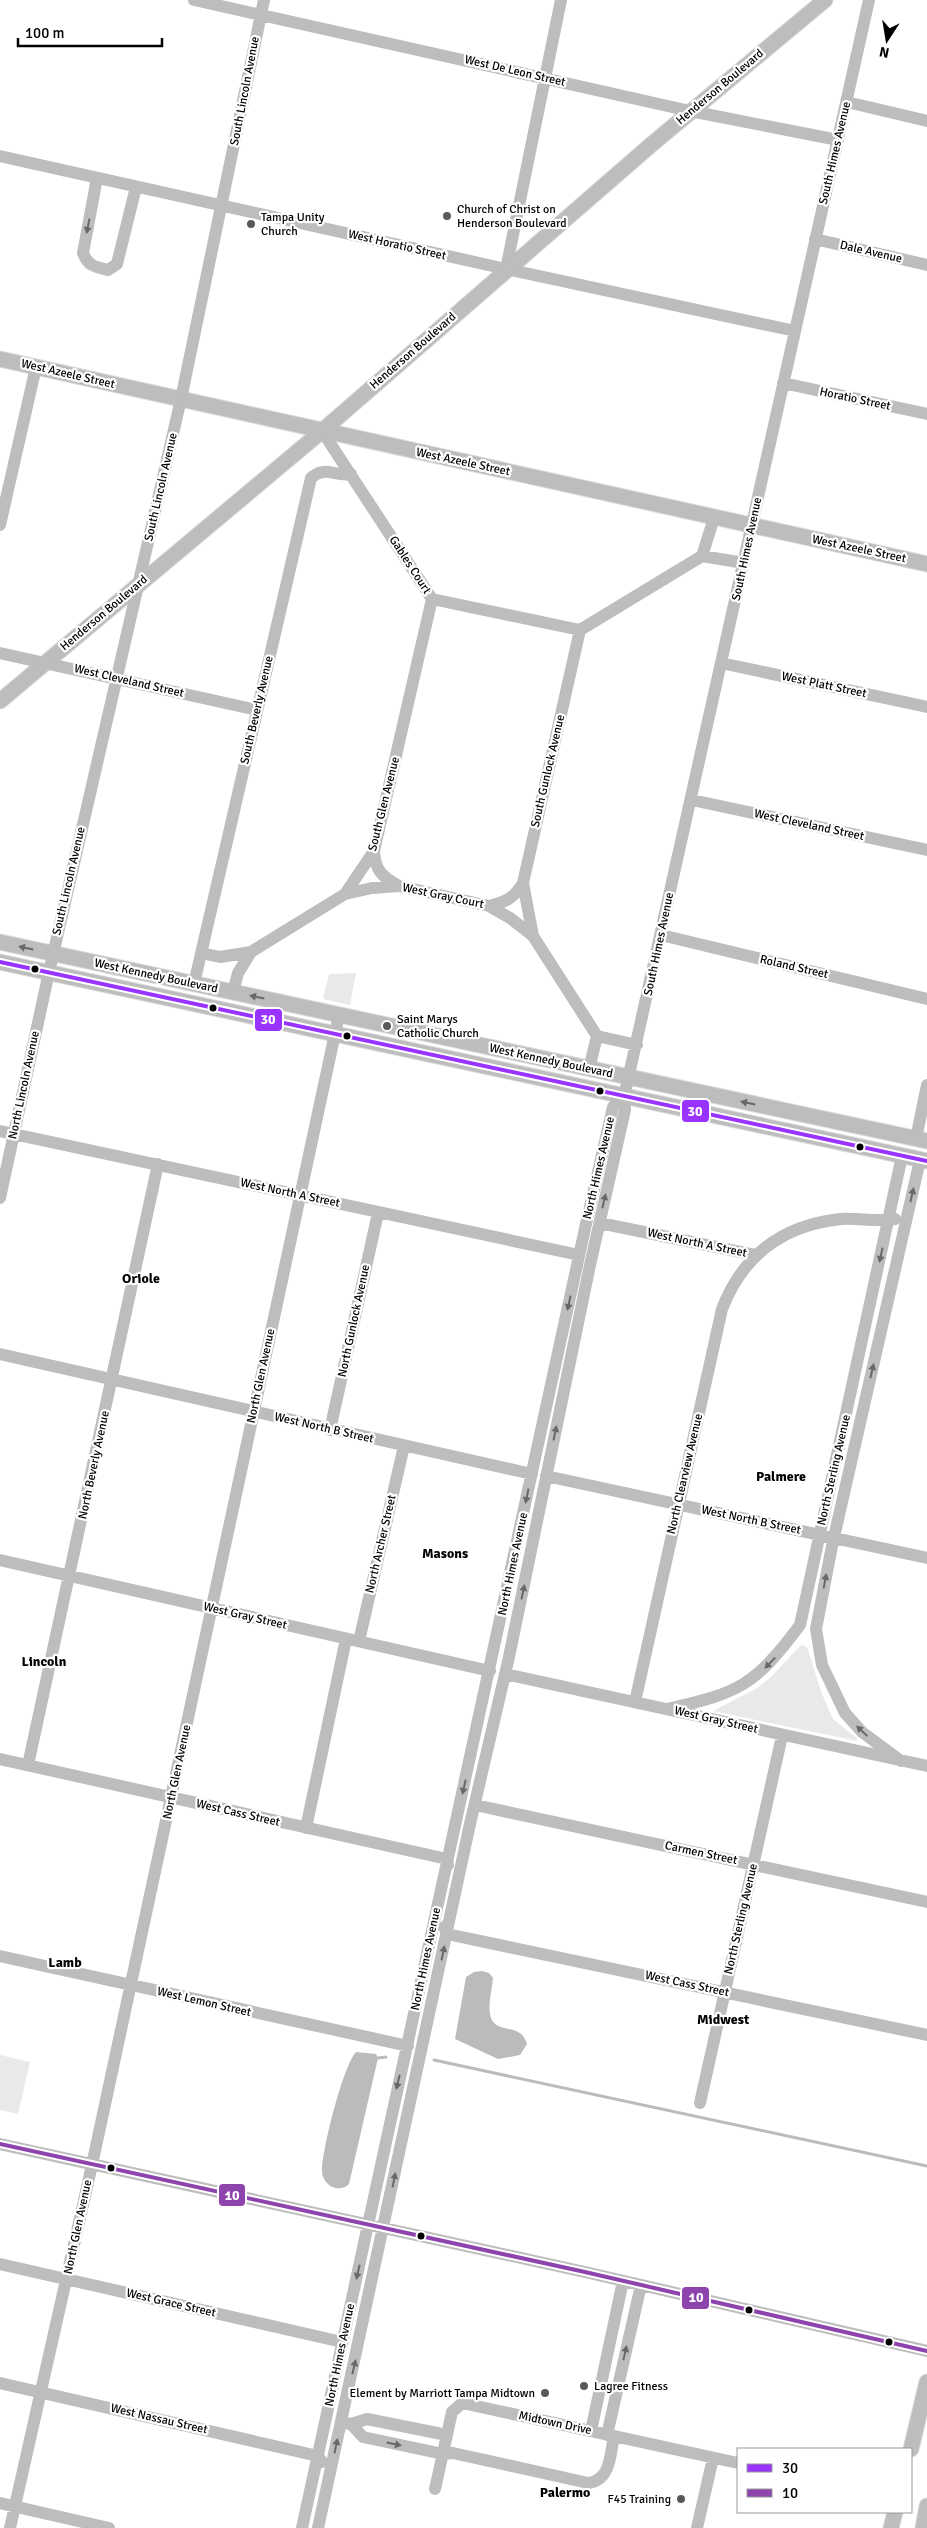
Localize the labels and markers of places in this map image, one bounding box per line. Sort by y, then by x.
place label: Church of Christ on Henderson Boulevard [457,202,567,231]
place label: Tampa Unity Church [261,210,325,239]
marker: Church of Christ on Henderson Boulevard [441,210,453,222]
marker: Tampa Unity Church [245,218,257,230]
unlabelled marker [30,964,40,974]
unlabelled marker [208,1003,218,1013]
place label: Saint Marys Catholic Church [397,1012,479,1041]
marker: Saint Marys Catholic Church [381,1020,393,1032]
unlabelled marker [342,1031,352,1041]
unlabelled marker [595,1086,605,1096]
unlabelled marker [855,1142,865,1152]
unlabelled marker [106,2163,116,2173]
unlabelled marker [416,2231,426,2241]
unlabelled marker [744,2305,754,2315]
unlabelled marker [884,2337,894,2347]
place label: Lagree Fitness [594,2379,668,2394]
marker: Lagree Fitness [578,2380,590,2392]
place label: Element by Marriott Tampa Midtown [350,2386,535,2401]
marker: Element by Marriott Tampa Midtown [539,2387,551,2399]
place label: F45 Training [607,2492,671,2507]
marker: F45 Training [675,2493,687,2505]

